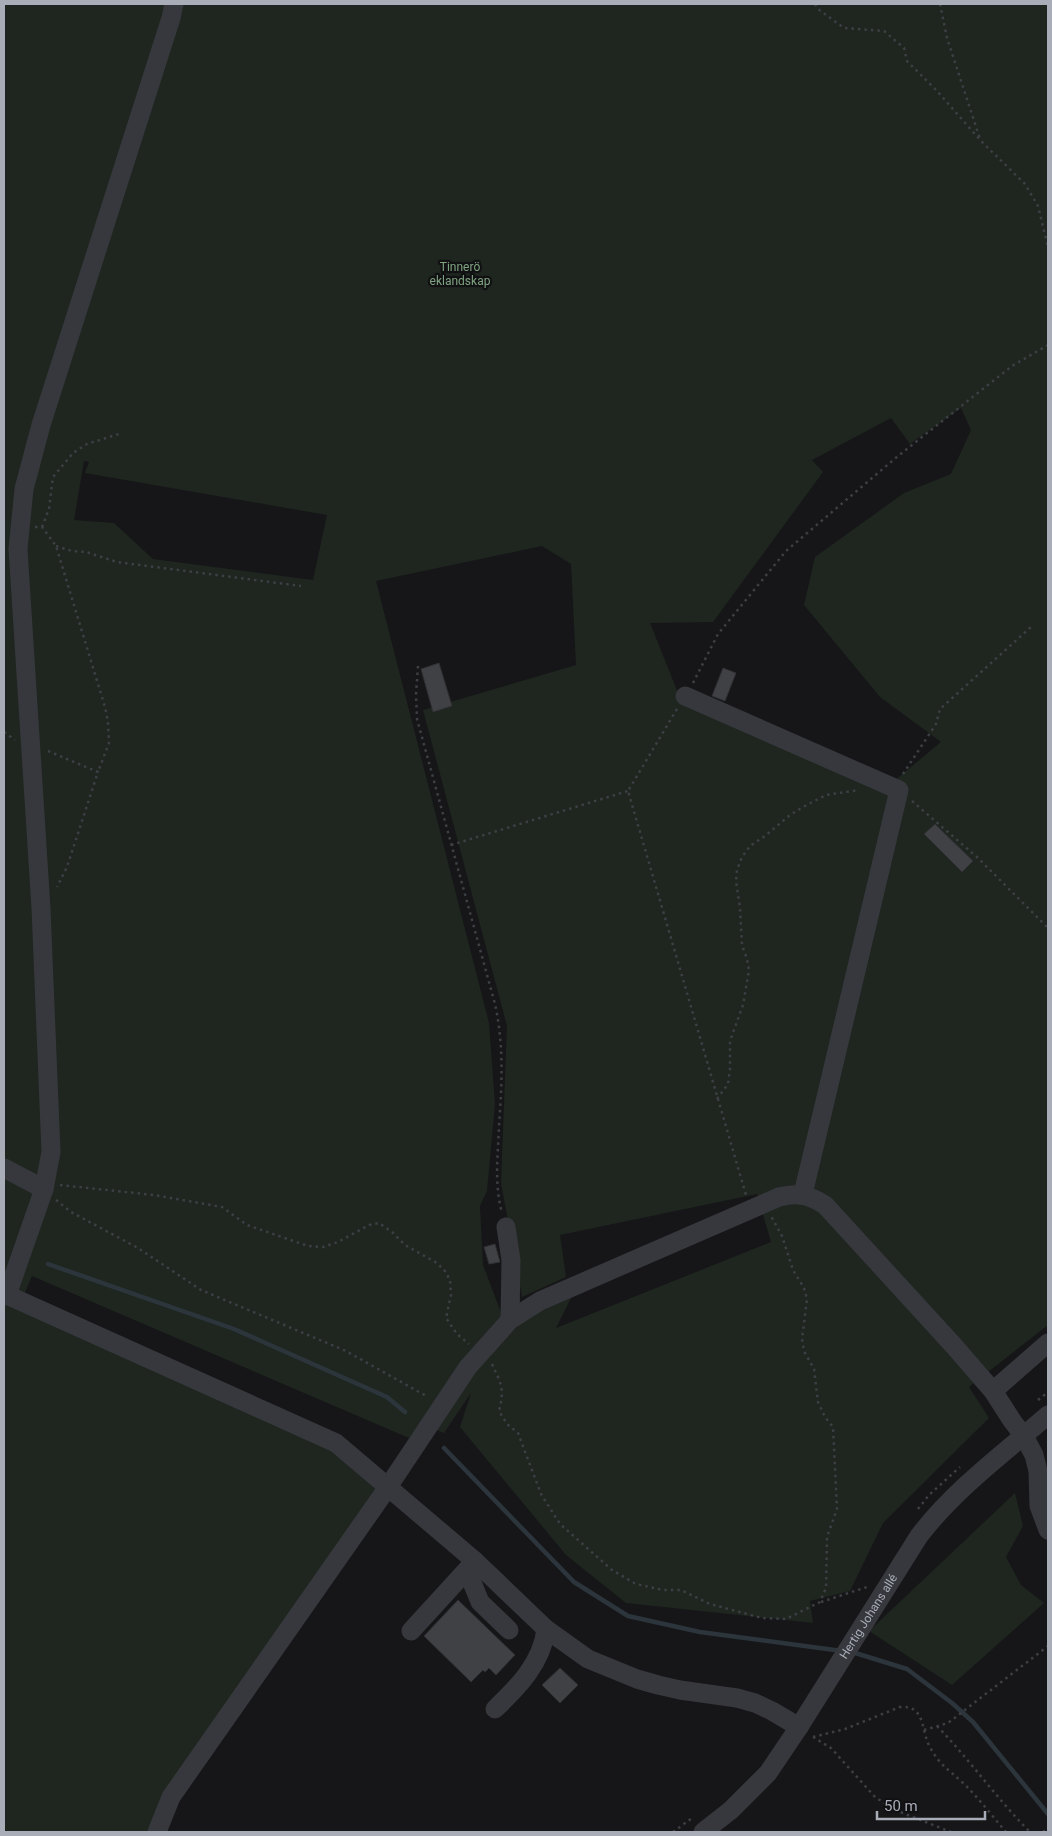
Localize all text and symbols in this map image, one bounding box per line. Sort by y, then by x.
park label: Tinnerö eklandskap [430,260,491,288]
street label: Hertig Johans allé [837,1572,900,1661]
scale bar [877,1788,984,1820]
text: 50 m [884,1797,918,1815]

